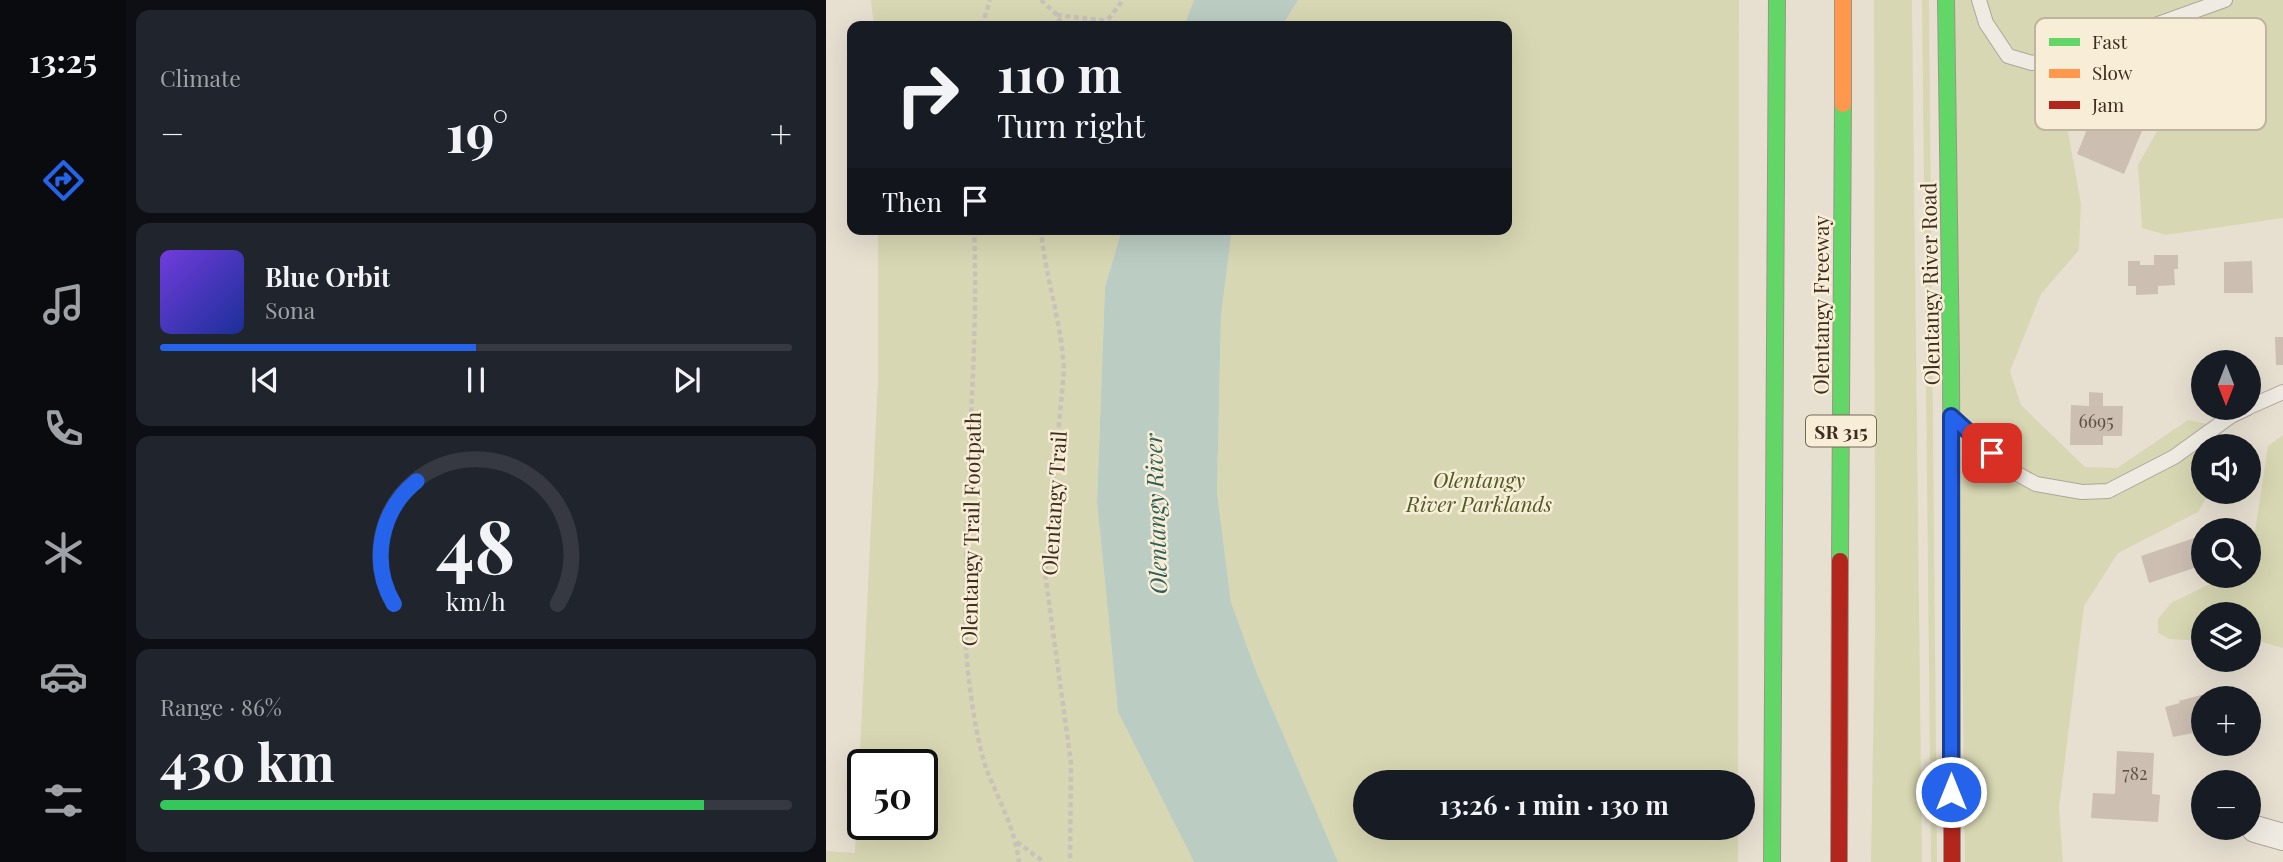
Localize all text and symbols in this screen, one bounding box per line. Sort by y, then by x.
legend [2035,18,2266,130]
text: Fast [2092,28,2128,54]
text: 13:25 [29,38,97,81]
text: 110 m [997,40,1122,105]
icon: right [882,49,973,140]
text: Slow [2092,59,2133,85]
text: Climate [160,62,241,93]
text: Jam [2091,91,2124,117]
text: 19° [446,97,509,166]
text: Turn right [997,103,1145,146]
text: − [160,107,185,158]
text: + [770,107,792,158]
icon: directions [39,156,88,205]
icon: arrive [956,182,994,220]
street label: Olentangy River Road [1913,182,1945,386]
text: Then [882,184,942,219]
street label: Olentangy Freeway [1806,215,1834,395]
text: Blue Orbit [265,259,390,294]
icon: music [39,280,88,329]
text: Sona [265,294,315,325]
north arrow [2191,350,2261,420]
map controls [2191,350,2261,840]
icon: previous [246,361,284,399]
icon: pause [457,361,495,399]
icon: next [668,361,706,399]
icon: phone [39,404,88,453]
house number: 6695 [2078,409,2114,433]
street label: Olentangy Trail Footpath [954,411,986,647]
road number: SR 315 [1806,416,1876,446]
pin [1962,423,2022,483]
street label: Olentangy Trail [1034,430,1072,576]
water label: Olentangy River [1137,432,1173,595]
icon: arrive [1973,434,2011,472]
button: sound [2191,434,2261,504]
park label: Olentangy River Parklands [1405,465,1552,517]
text: 48 [436,495,516,592]
button: search [2191,518,2261,588]
icon: climate [39,528,88,577]
text: km/h [446,583,506,616]
button: layers [2191,602,2261,672]
icon: car [39,652,88,701]
button: + [2191,686,2261,756]
text: Range · 86% [160,691,282,722]
text: 430 km [160,726,334,795]
speed limit sign: 50 [847,749,938,840]
position arrow [1914,755,1988,829]
house number: 782 [2122,761,2148,785]
button: − [2191,770,2261,840]
icon: filters [39,776,88,825]
text: 13:26 · 1 min · 130 m [1439,787,1669,822]

